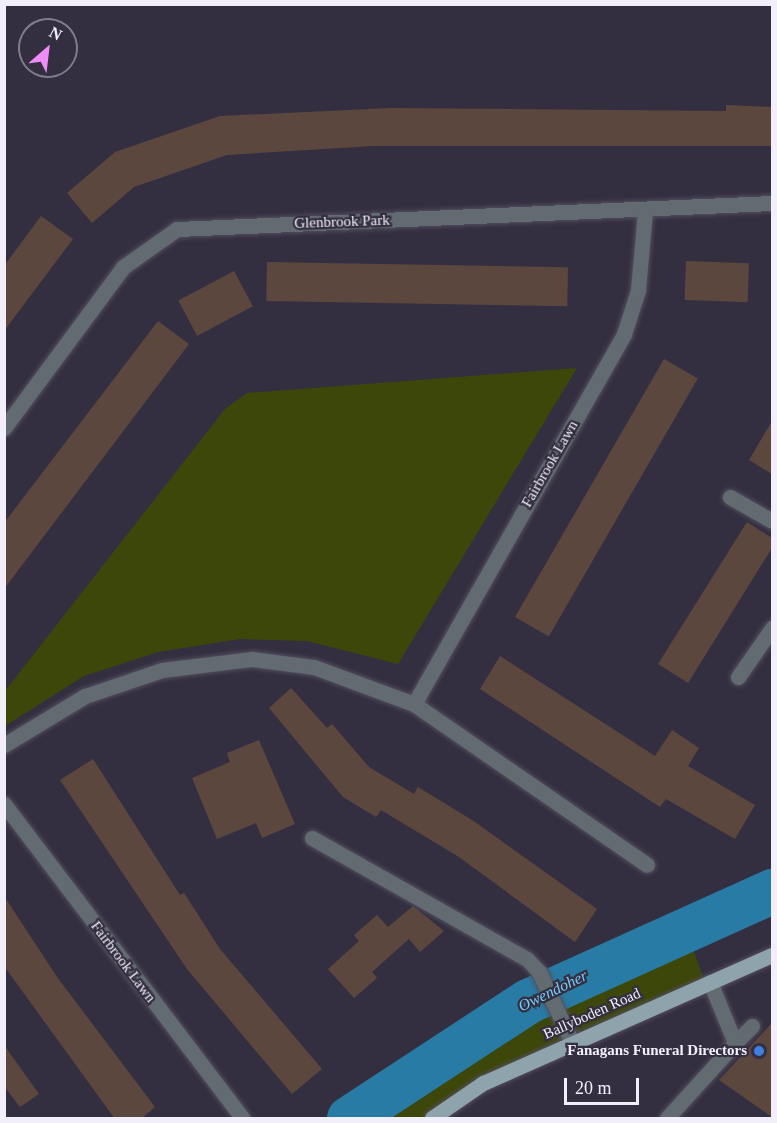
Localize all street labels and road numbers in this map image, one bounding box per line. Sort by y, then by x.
street label: Glenbrook Park [294,211,390,233]
street label: Fairbrook Lawn [518,417,582,511]
street label: Fairbrook Lawn [87,918,159,1006]
street label: Ballyboden Road [541,985,643,1043]

